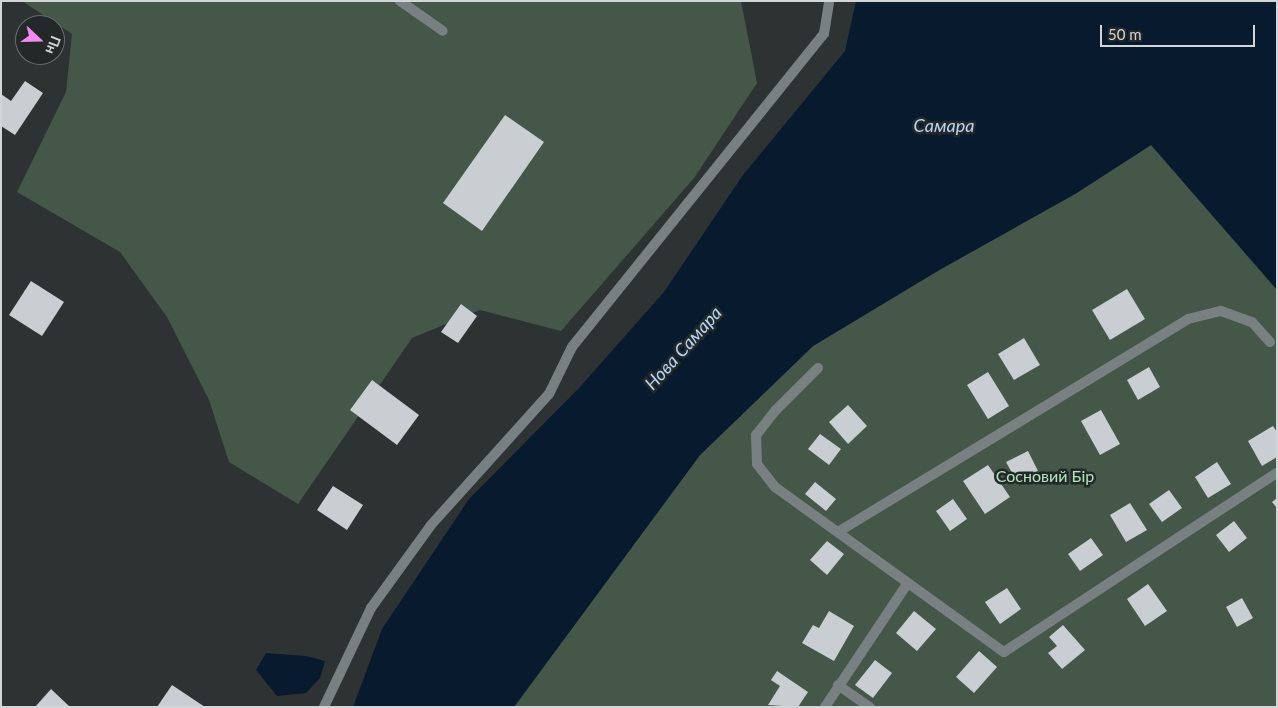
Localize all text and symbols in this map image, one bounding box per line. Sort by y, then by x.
north arrow [15,15,65,65]
scale bar [1103,15,1258,47]
text: 50 m [1108,25,1142,43]
text: Пн [42,34,65,57]
water label: Самара [914,114,974,136]
water label: Нова Самара [640,302,726,394]
park label: Сосновий Бір [996,466,1094,486]

